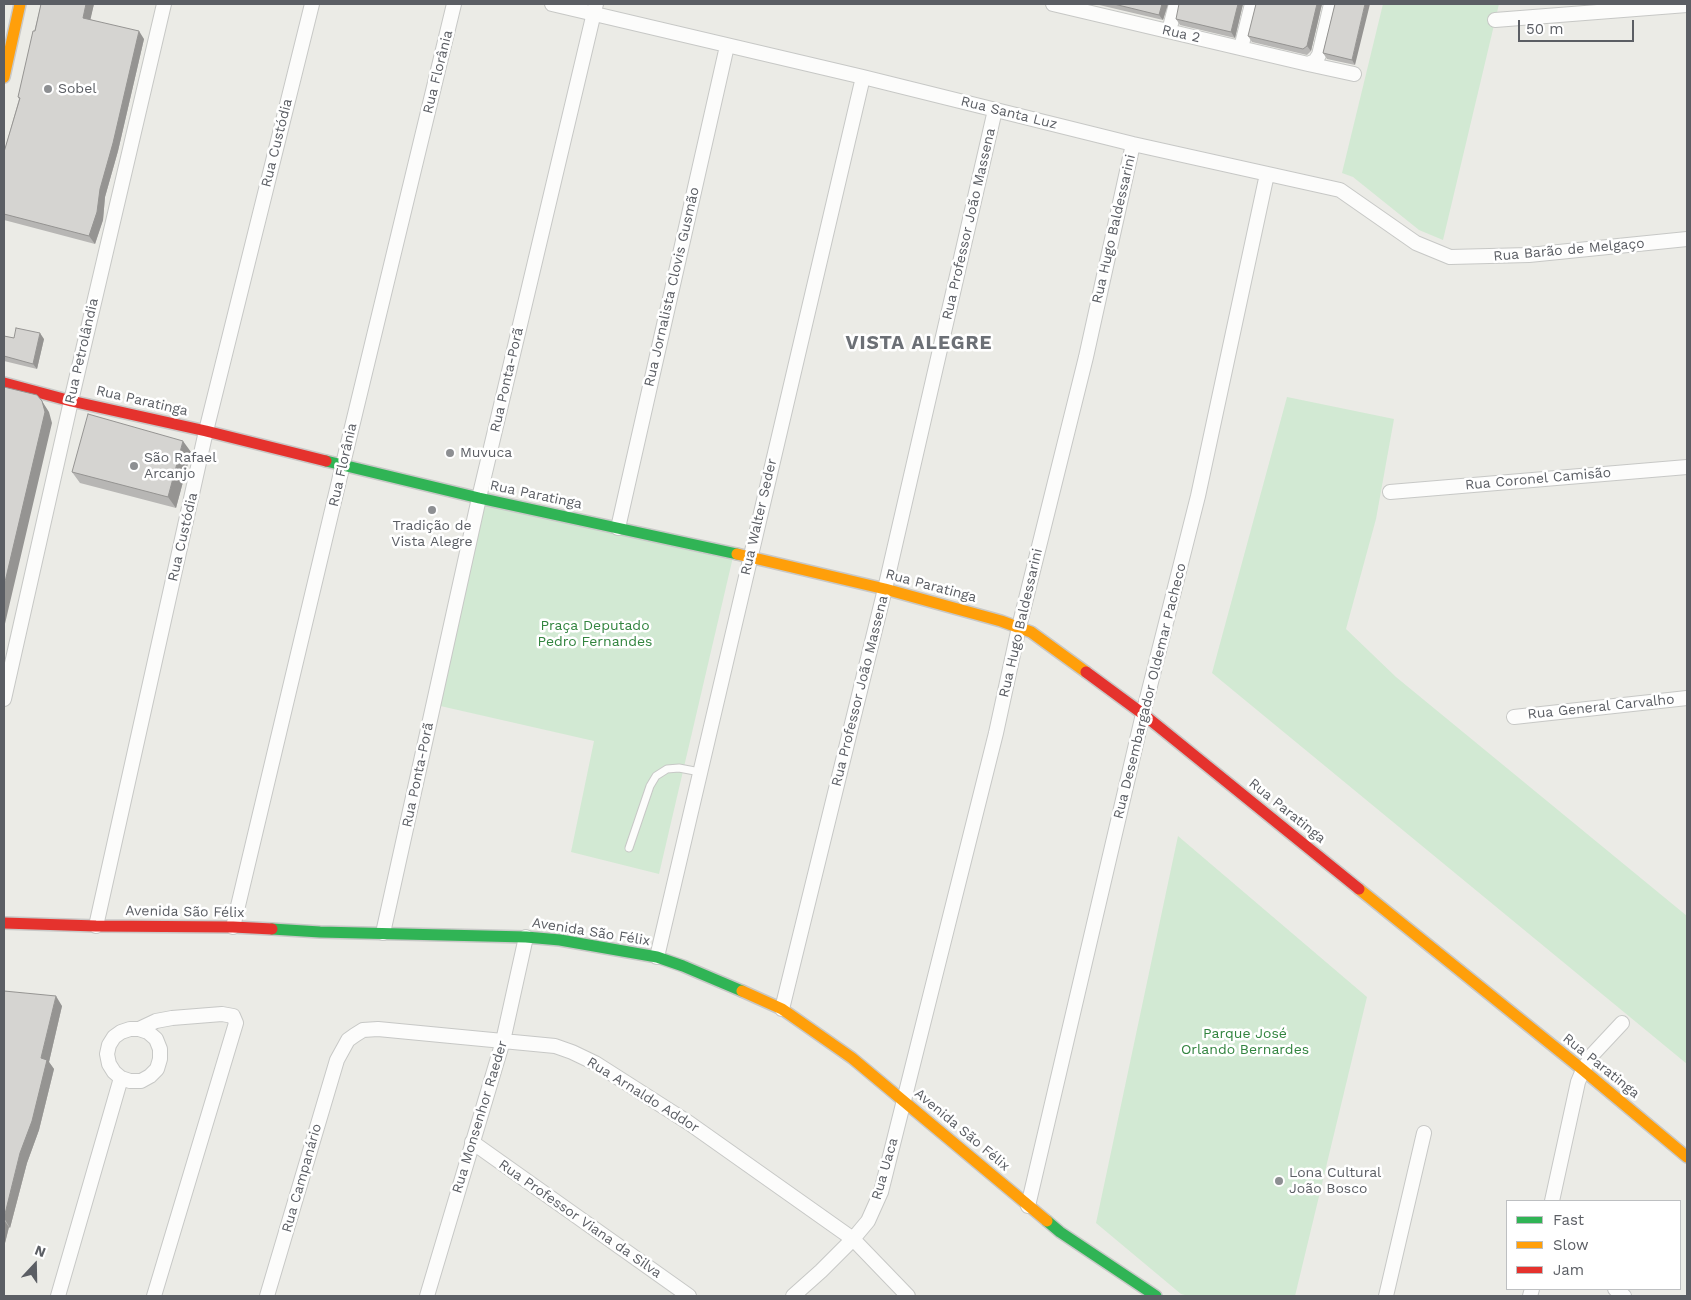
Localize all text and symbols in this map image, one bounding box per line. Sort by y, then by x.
scale bar [1521,10,1637,42]
text: 50 m [1526,20,1563,38]
street label: Rua 2 [1160,21,1202,47]
street label: Rua Florânia [420,29,456,115]
place label: Sobel [58,81,97,97]
marker: Sobel [42,83,54,95]
street label: Rua Santa Luz [959,93,1059,133]
street label: Rua Custódia [258,97,296,189]
street label: Rua Professor João Massena [939,126,999,322]
street label: Rua Hugo Baldessarini [1089,153,1139,305]
street label: Rua Jornalista Clovis Gusmão [641,186,703,388]
street label: Rua Barão de Melgaço [1493,235,1645,265]
street label: Rua Petrolândia [62,297,102,405]
street label: Rua Ponta-Porã [487,326,527,434]
district label: VISTA ALEGRE [844,332,994,354]
street label: Rua Paratinga [94,382,190,420]
street label: Rua Florânia [325,421,361,509]
place label: Muvuca [460,445,512,461]
marker: Muvuca [444,447,456,459]
place label: São Rafael Arcanjo [144,450,216,482]
street label: Rua Walter Seder [737,457,781,577]
marker: São Rafael Arcanjo [128,460,140,472]
street label: Rua Coronel Camisão [1464,464,1612,494]
street label: Rua Paratinga [488,477,584,513]
street label: Rua Custódia [165,491,201,583]
marker: Tradição de Vista Alegre [426,504,438,516]
place label: Tradição de Vista Alegre [391,518,473,550]
street label: Rua Hugo Baldessarini [996,547,1046,699]
street label: Rua Desembargador Oldemar Pacheco [1110,561,1190,821]
street label: Rua Paratinga [884,566,978,606]
street label: Rua Professor João Massena [828,594,892,788]
park label: Praça Deputado Pedro Fernandes [538,618,652,650]
street label: Rua General Carvalho [1527,691,1675,723]
street label: Rua Ponta-Porã [399,721,437,829]
street label: Rua Paratinga [1245,775,1329,847]
street label: Avenida São Félix [125,903,245,921]
street label: Avenida São Félix [531,914,651,950]
park label: Parque José Orlando Bernardes [1181,1026,1309,1058]
street label: Rua Paratinga [1559,1030,1643,1102]
street label: Rua Monsenhor Raeder [449,1039,511,1195]
street label: Rua Arnaldo Addor [584,1054,702,1136]
street label: Avenida São Félix [911,1085,1013,1175]
street label: Rua Campanário [278,1122,326,1234]
street label: Rua Uaca [868,1136,902,1202]
street label: Rua Professor Viana da Silva [495,1156,665,1282]
place label: Lona Cultural João Bosco [1289,1165,1381,1198]
marker: Lona Cultural João Bosco [1273,1175,1285,1187]
legend [1506,1200,1681,1290]
text: Fast [1553,1211,1584,1229]
text: Slow [1553,1236,1589,1254]
north arrow [10,1240,60,1290]
text: N [33,1242,48,1260]
text: Jam [1553,1261,1584,1279]

